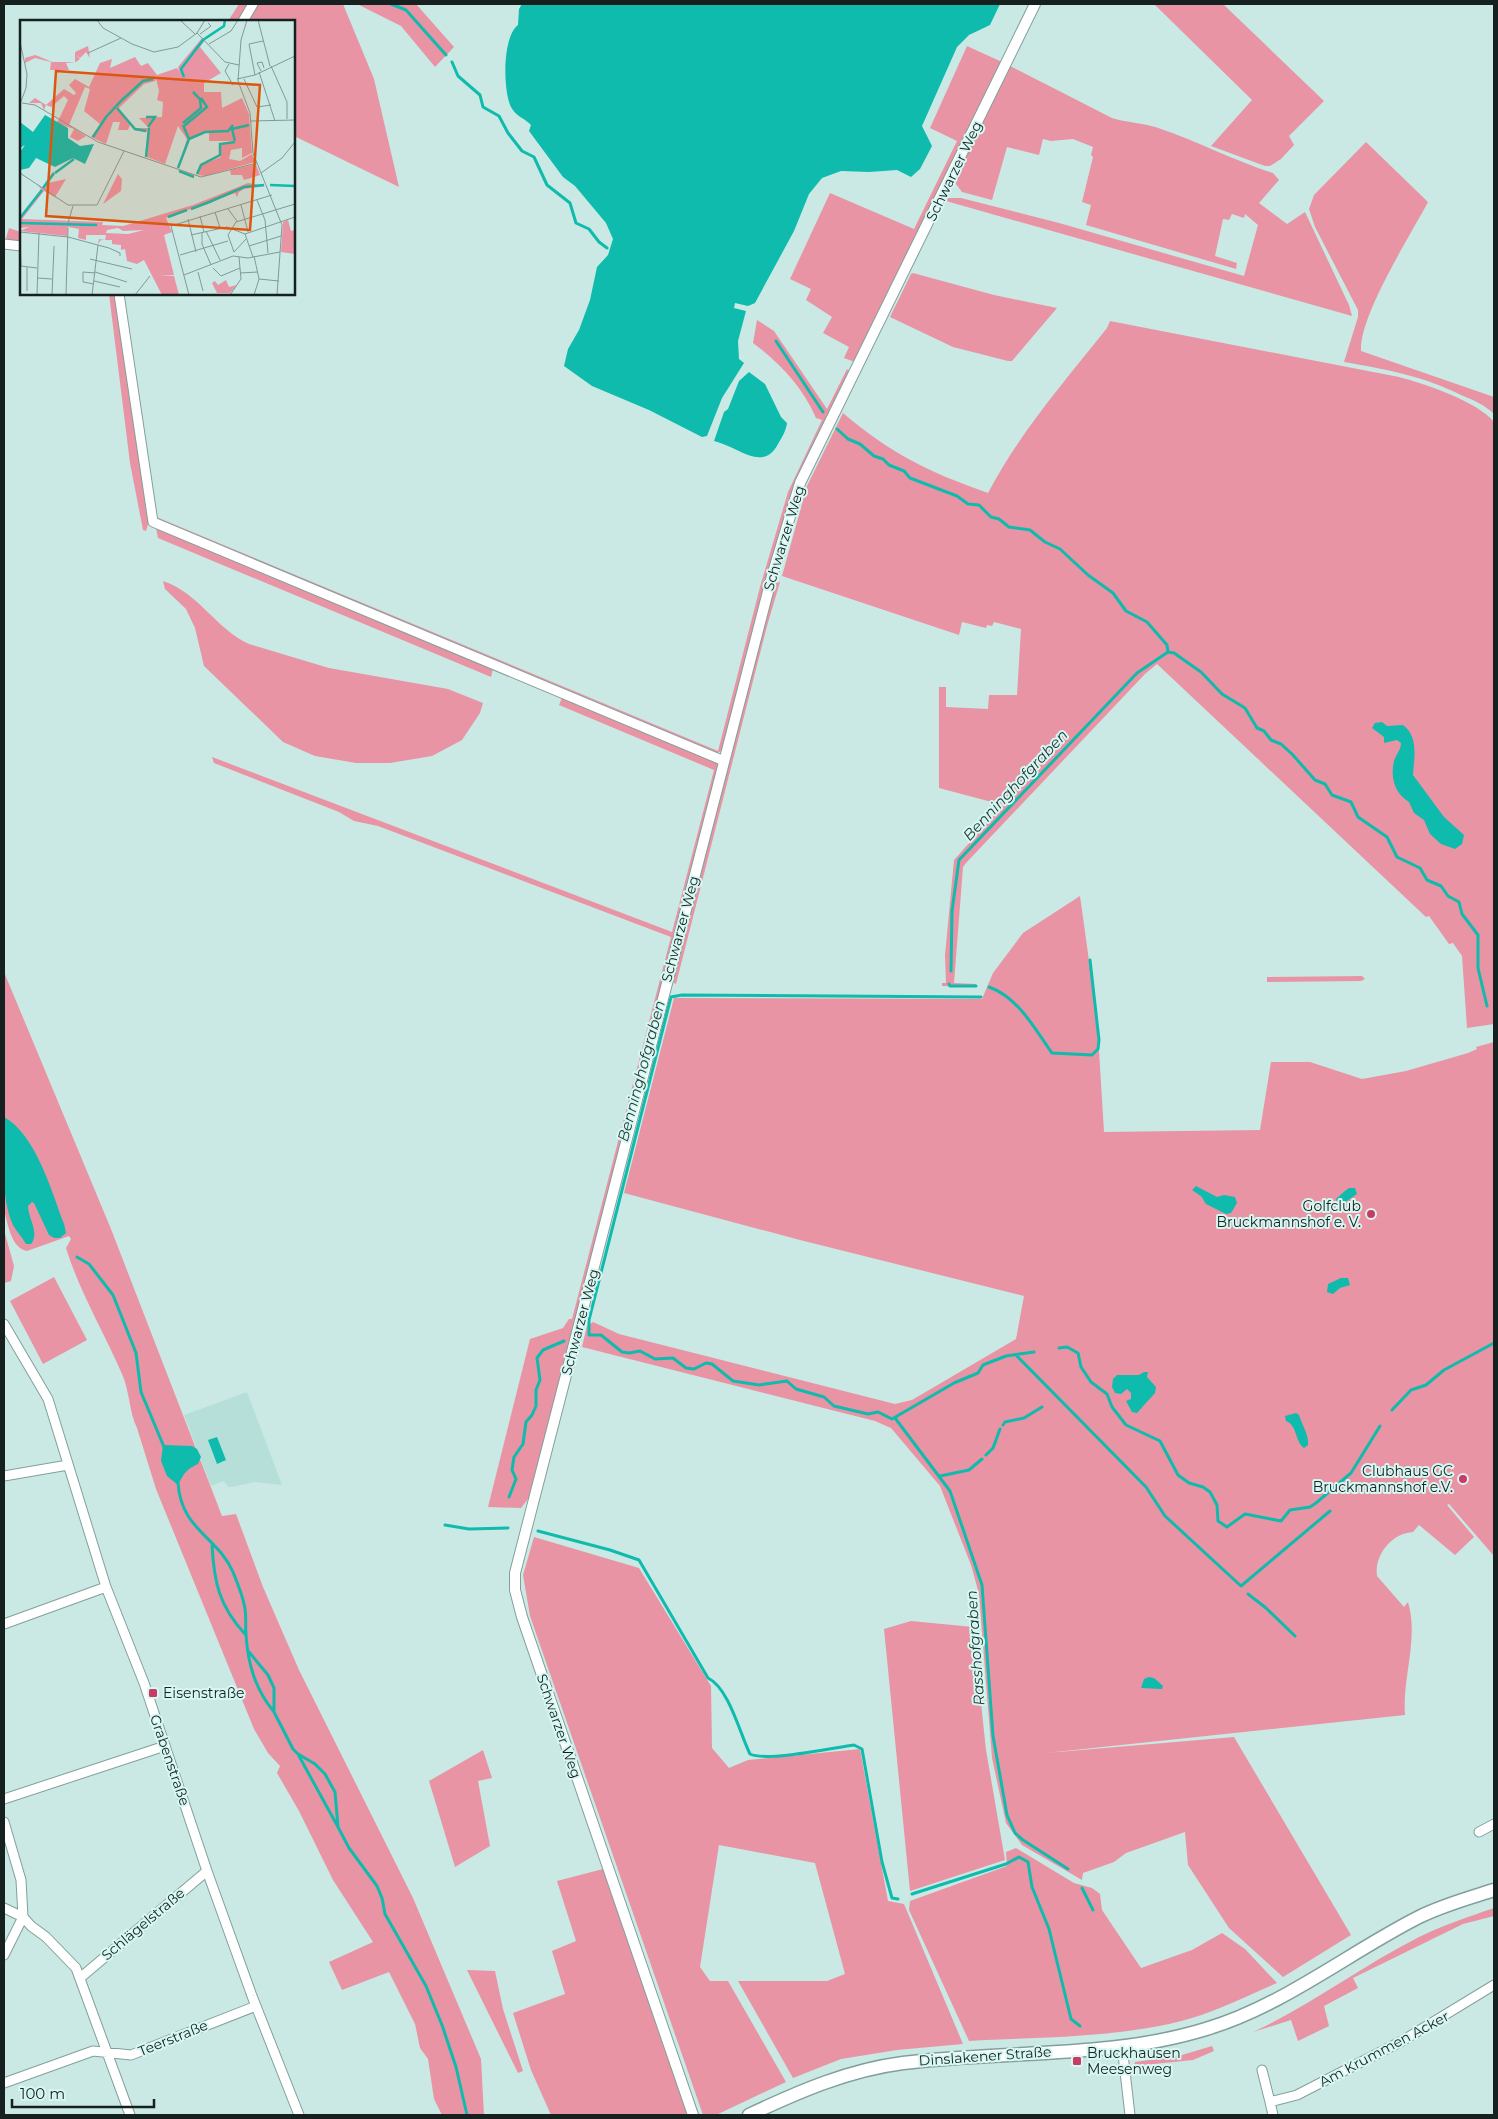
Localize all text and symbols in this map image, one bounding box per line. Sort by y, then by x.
inset map [20,20,295,295]
street label: Schwarzer Weg [922,118,986,224]
street label: Schwarzer Weg [759,483,809,593]
water label: Benninghofgraben [959,725,1071,845]
street label: Schwarzer Weg [657,874,703,984]
water label: Benninghofgraben [613,998,669,1144]
place label: Golfclub Bruckmannshof e. V. [1217,1197,1361,1231]
marker: Golfclub Bruckmannshof e. V. [1365,1208,1377,1220]
street label: Schwarzer Weg [557,1267,603,1377]
place label: Clubhaus GC Bruckmannshof e.V. [1313,1462,1453,1496]
marker: Clubhaus GC Bruckmannshof e.V. [1457,1473,1469,1485]
water label: Rasshofgraben [961,1590,989,1706]
street label: Schwarzer Weg [533,1671,585,1781]
place label: Eisenstraße [163,1684,245,1702]
marker: Eisenstraße [147,1687,159,1699]
street label: Grabenstraße [146,1712,194,1808]
street label: Schlägelstraße [98,1884,188,1964]
street label: Am Krummen Acker [1316,2007,1452,2091]
street label: Teerstraße [136,2016,210,2060]
street label: Dinslakener Straße [918,2042,1052,2070]
place label: Bruckhausen Meesenweg [1087,2044,1181,2078]
marker: Bruckhausen Meesenweg [1071,2055,1083,2067]
scale bar [12,2076,155,2108]
text: 100 m [20,2084,65,2103]

